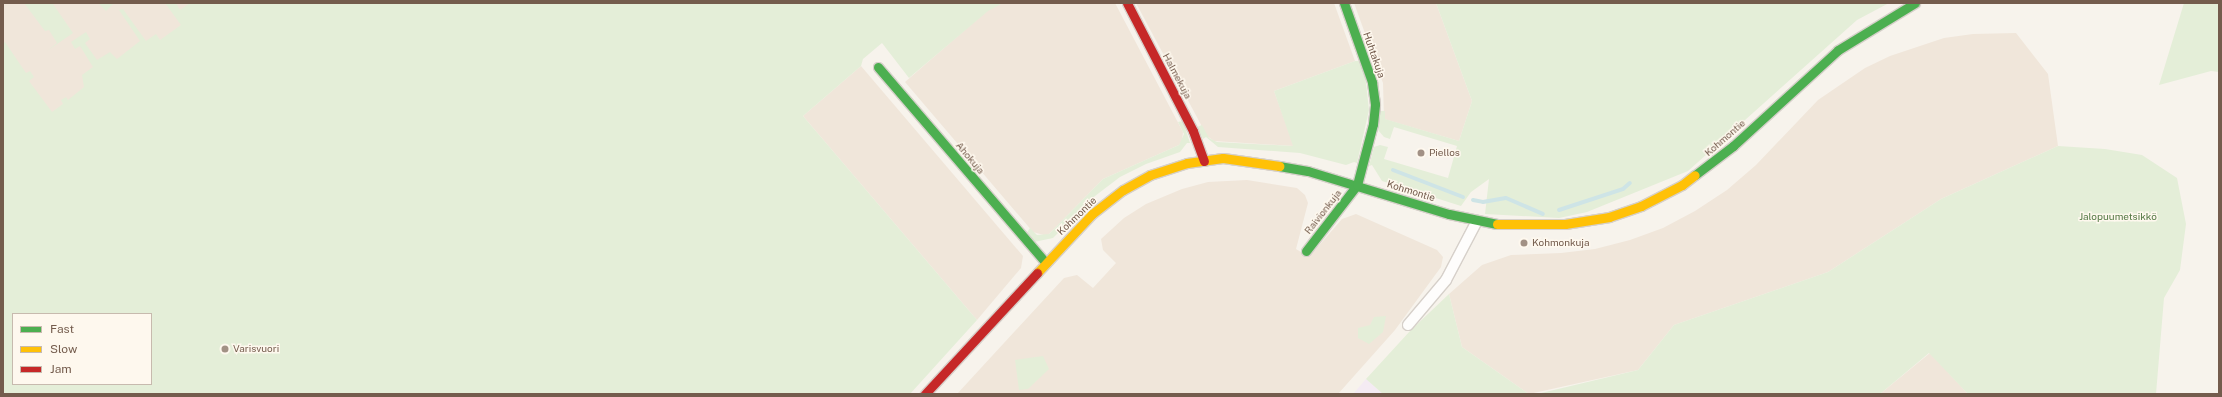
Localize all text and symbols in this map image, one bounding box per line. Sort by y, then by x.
street label: Huhtakuja [1361,30,1387,80]
street label: Halmekuja [1160,51,1194,101]
street label: Kohmontie [1702,117,1748,159]
street label: Ahokuja [953,140,987,176]
place label: Piellos [1429,147,1460,159]
marker: Piellos [1416,148,1426,158]
street label: Kohmontie [1385,178,1437,204]
street label: Raivionkuja [1302,187,1344,237]
street label: Kohmontie [1055,194,1099,238]
park label: Jalopuumetsikkö [2079,211,2157,223]
place label: Kohmonkuja [1532,237,1589,249]
marker: Kohmonkuja [1519,238,1529,248]
legend [12,313,152,385]
text: Fast [50,322,74,336]
text: Slow [50,342,77,356]
place label: Varisvuori [233,343,279,355]
marker: Varisvuori [220,344,230,354]
text: Jam [50,362,72,376]

